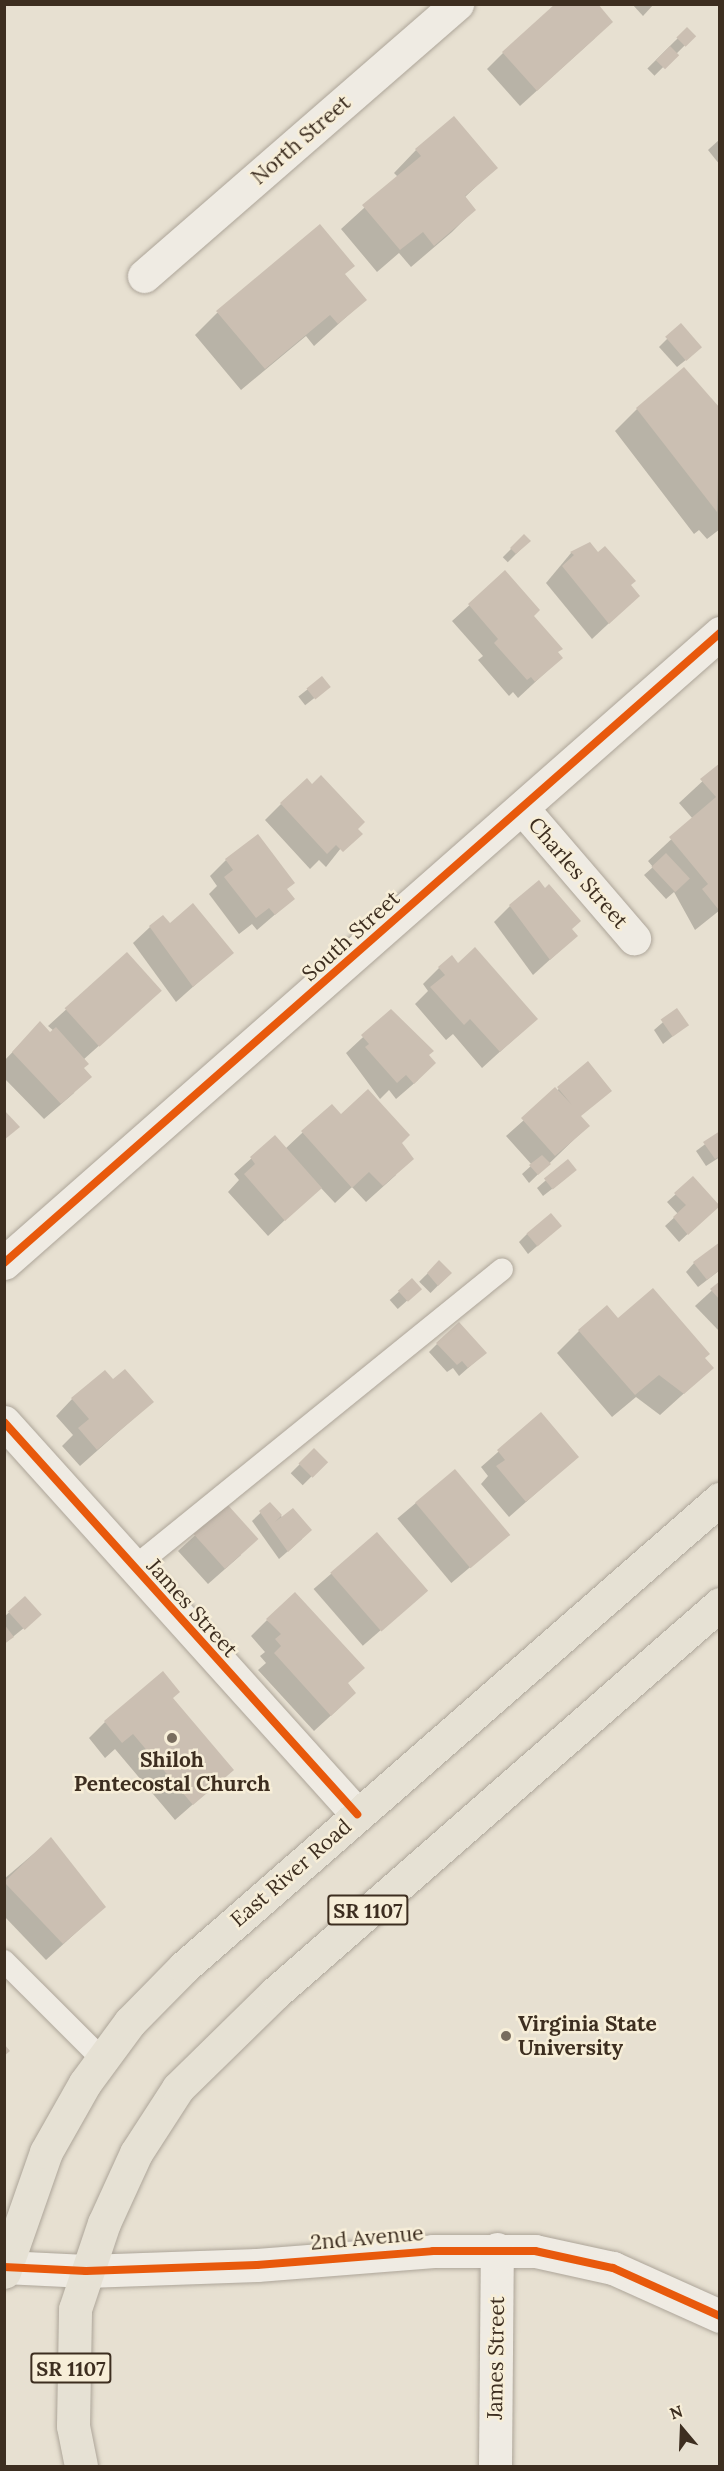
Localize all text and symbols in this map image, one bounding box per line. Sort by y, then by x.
street label: North Street [246,90,356,190]
street label: Charles Street [523,812,633,934]
street label: South Street [297,886,405,986]
street label: James Street [141,1554,243,1662]
marker: Shiloh Pentecostal Church [165,1731,179,1745]
place label: Shiloh Pentecostal Church [74,1747,270,1797]
street label: East River Road [226,1814,356,1932]
road number: SR 1107 [326,1893,410,1927]
place label: Virginia State University [518,2011,657,2061]
marker: Virginia State University [499,2029,513,2043]
street label: 2nd Avenue [309,2221,425,2255]
street label: James Street [482,2296,510,2420]
road number: SR 1107 [29,2351,113,2385]
north arrow [652,2399,712,2459]
text: N [667,2401,685,2423]

